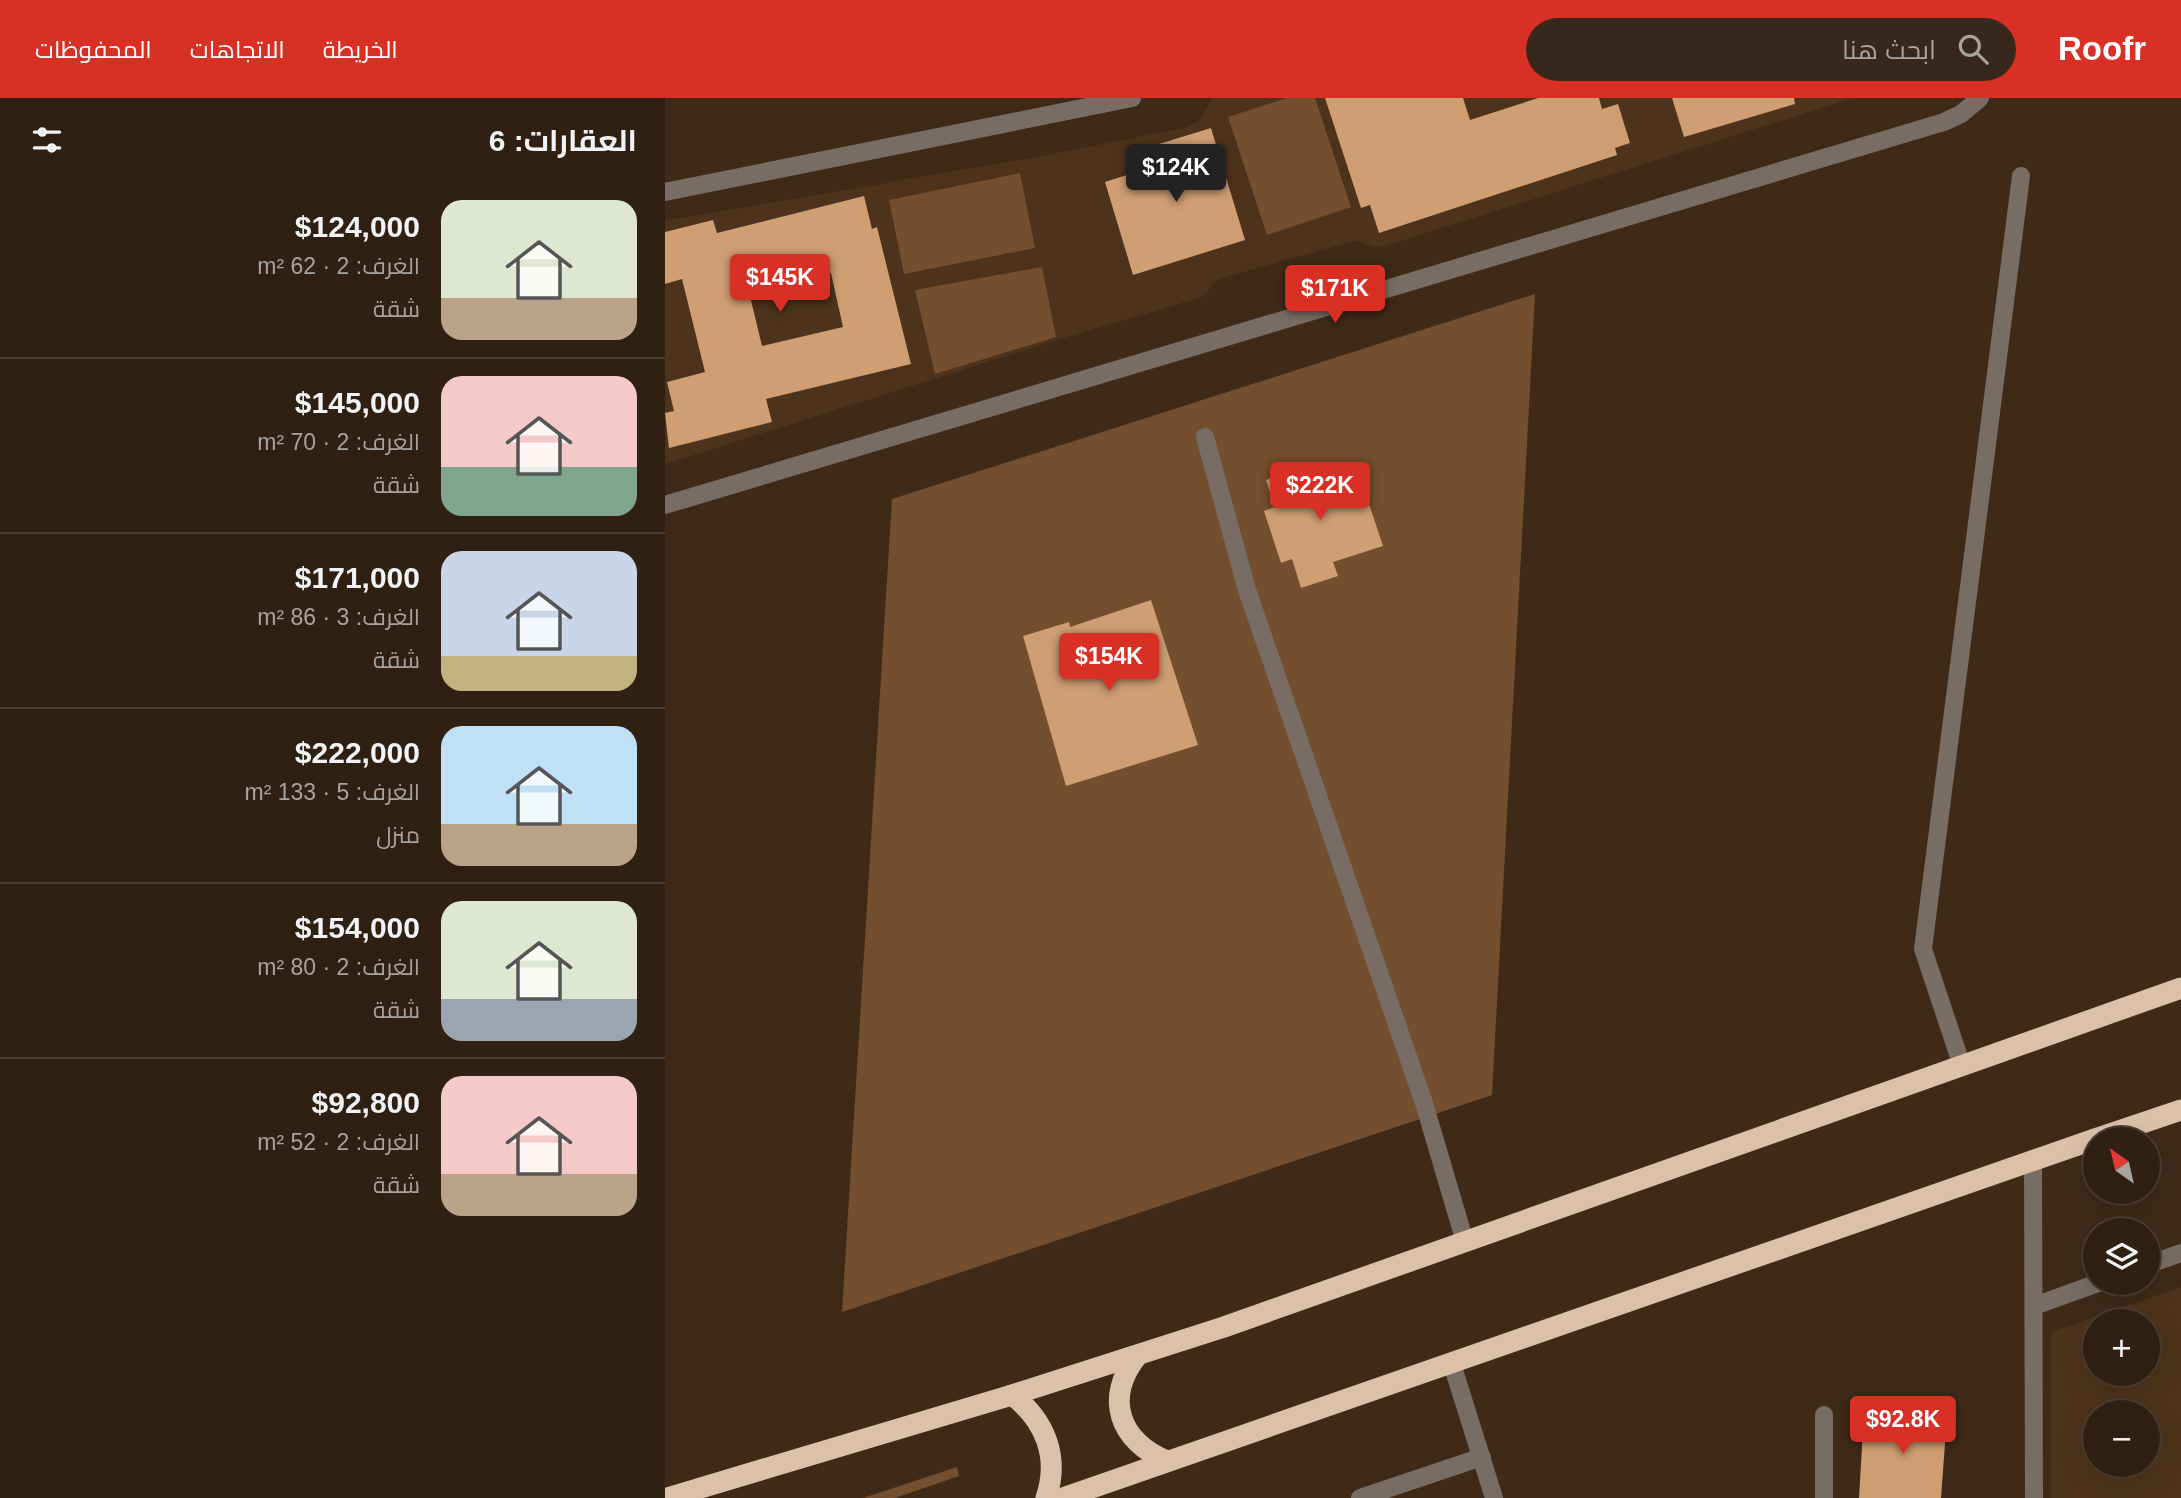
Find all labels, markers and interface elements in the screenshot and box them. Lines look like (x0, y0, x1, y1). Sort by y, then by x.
search box (1526, 18, 2016, 81)
icon: search (1954, 30, 1992, 68)
text: Roofr (2058, 30, 2146, 67)
text: ابحث هنا (1842, 35, 1936, 65)
text: المحفوظات (35, 36, 152, 63)
text: الاتجاهات (190, 36, 285, 63)
text: الخريطة (323, 36, 398, 63)
icon: filters (28, 121, 66, 159)
text: العقارات: 6 (489, 124, 637, 157)
pin: $124K (1127, 144, 1225, 204)
text: $124K (1142, 154, 1210, 180)
text: $124,000 (295, 210, 420, 243)
icon: home (497, 228, 581, 312)
text: الغرف: 2 · 62 m² (257, 253, 420, 279)
pin: $145K (731, 254, 829, 314)
text: $145K (746, 264, 814, 290)
pin: $171K (1286, 266, 1384, 325)
text: $171K (1301, 275, 1369, 301)
text: شقة (373, 296, 420, 322)
text: $145,000 (295, 386, 420, 419)
icon: home (497, 404, 581, 488)
text: الغرف: 2 · 70 m² (257, 429, 420, 455)
pin: $222K (1271, 462, 1369, 522)
text: شقة (373, 472, 420, 498)
text: $222K (1286, 472, 1354, 498)
text: $171,000 (295, 561, 420, 594)
icon: home (497, 579, 581, 663)
text: الغرف: 3 · 86 m² (257, 604, 420, 630)
pin: $154K (1060, 634, 1158, 693)
text: $154K (1075, 643, 1143, 669)
text: شقة (373, 647, 420, 673)
text: $222,000 (295, 736, 420, 769)
icon: home (497, 754, 581, 838)
text: الغرف: 5 · 133 m² (245, 779, 420, 805)
text: منزل (376, 822, 420, 848)
text: $154,000 (295, 911, 420, 944)
icon: home (497, 929, 581, 1013)
text: الغرف: 2 · 80 m² (257, 954, 420, 980)
text: شقة (373, 997, 420, 1023)
text: $92,800 (312, 1086, 420, 1119)
icon: home (497, 1104, 581, 1188)
north arrow (2083, 1127, 2159, 1204)
map controls (2083, 1127, 2160, 1477)
text: الغرف: 2 · 52 m² (257, 1129, 420, 1155)
text: شقة (373, 1172, 420, 1198)
button: layers (2083, 1218, 2160, 1295)
button: + (2083, 1309, 2160, 1386)
pin: $92.8K (1846, 1396, 1960, 1456)
button: − (2083, 1400, 2160, 1477)
text: $92.8K (1866, 1406, 1940, 1432)

